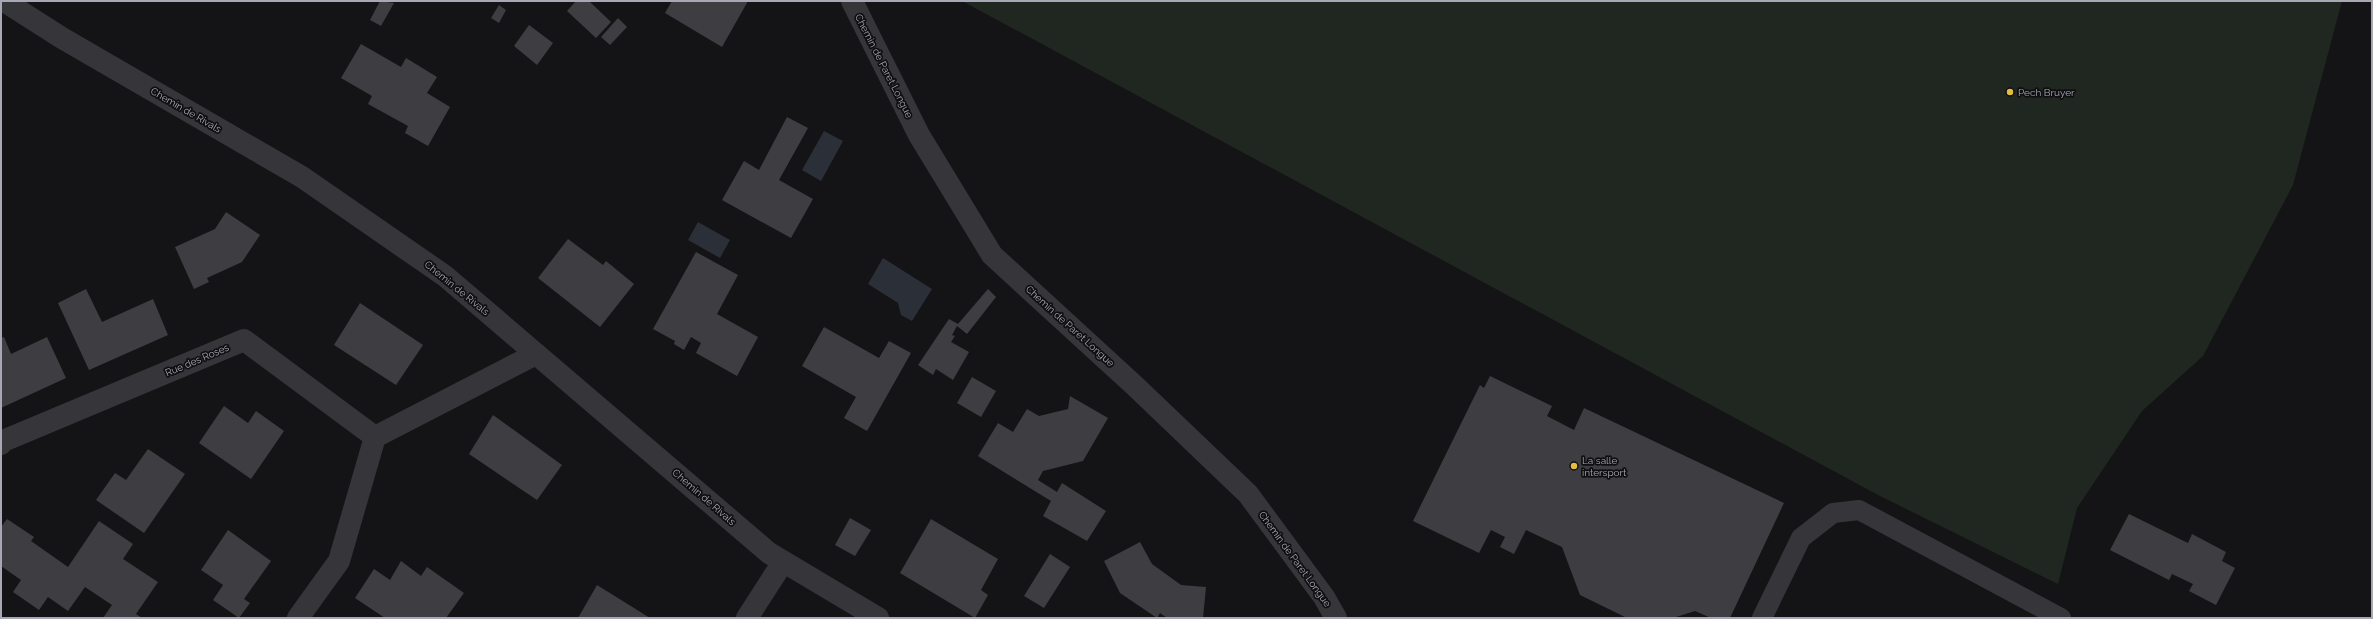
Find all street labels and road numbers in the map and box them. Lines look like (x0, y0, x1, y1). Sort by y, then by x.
street label: Chemin de Paret Longue (853, 12, 915, 120)
street label: Chemin de Rivals (149, 85, 223, 135)
street label: Chemin de Rivals (423, 259, 492, 317)
street label: Chemin de Paret Longue (1024, 283, 1117, 369)
street label: Rue des Roses (163, 342, 231, 378)
street label: Chemin de Rivals (670, 467, 738, 527)
street label: Chemin de Paret Longue (1257, 509, 1333, 609)

